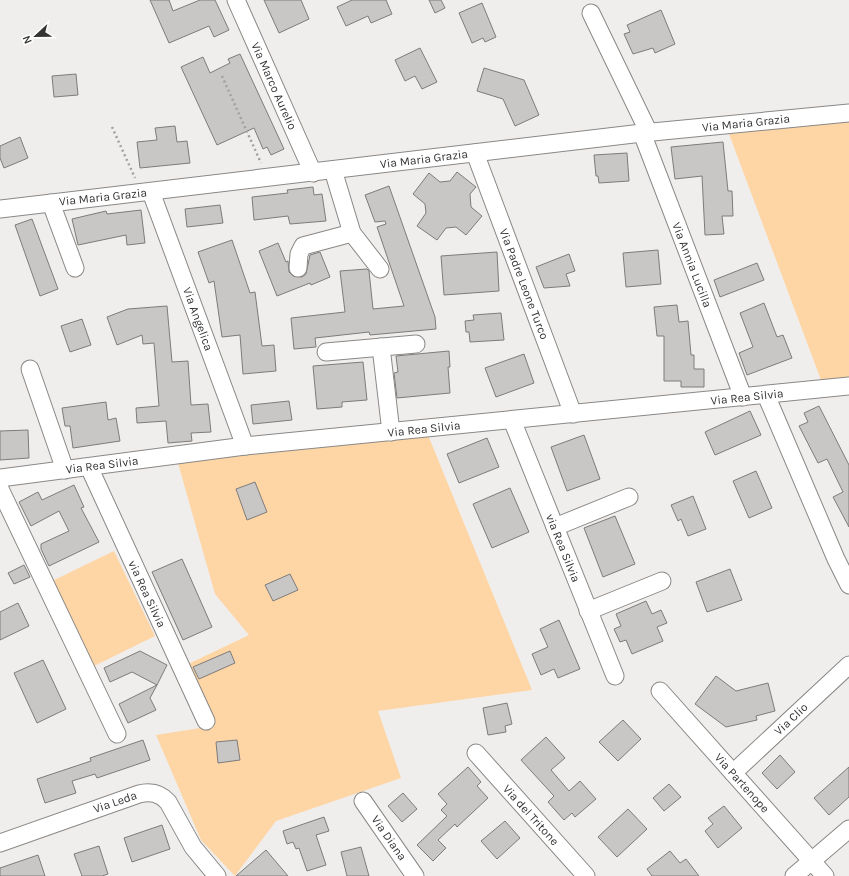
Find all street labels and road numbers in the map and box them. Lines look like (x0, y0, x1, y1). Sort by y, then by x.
street label: Via Marco Aurelio (248, 40, 300, 132)
street label: Via Maria Grazia (701, 111, 791, 135)
street label: Via Maria Grazia (379, 147, 469, 171)
street label: Via Maria Grazia (58, 185, 148, 209)
street label: Via Annia Lucilla (669, 220, 715, 310)
street label: Via Padre Leone Turco (496, 227, 552, 341)
street label: Via Angelica (180, 285, 216, 353)
street label: Via Rea Silvia (710, 386, 784, 408)
street label: Via Rea Silvia (387, 418, 461, 440)
street label: Via Rea Silvia (65, 454, 139, 476)
street label: via Rea Silvia (543, 512, 583, 584)
street label: via Rea Silvia (125, 558, 169, 630)
street label: Via Clio (771, 700, 811, 738)
street label: Via Partenope (712, 750, 772, 816)
street label: Via del Tritone (500, 782, 562, 848)
street label: Via Leda (91, 788, 139, 816)
street label: Via Diana (368, 813, 410, 863)

